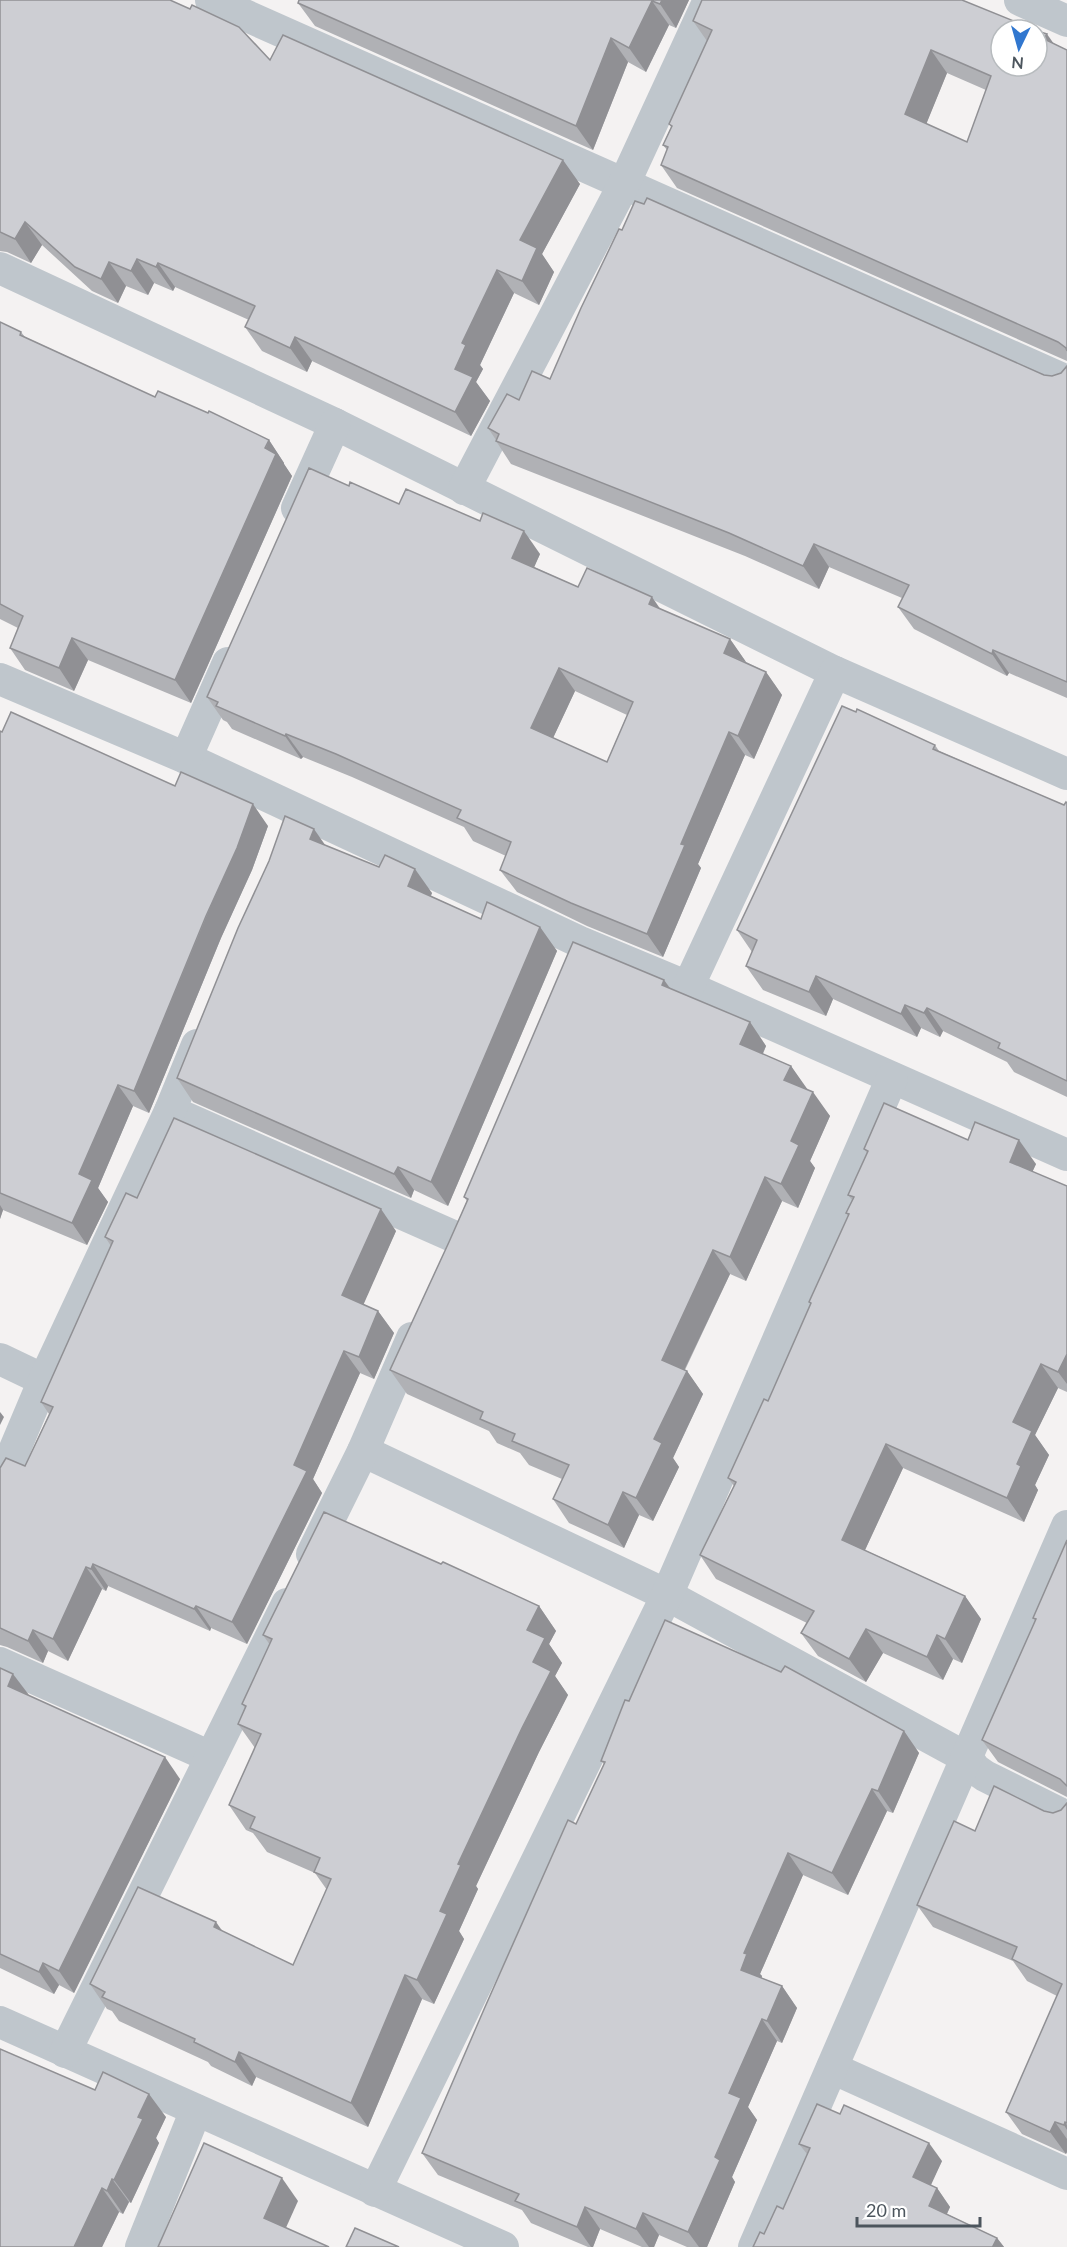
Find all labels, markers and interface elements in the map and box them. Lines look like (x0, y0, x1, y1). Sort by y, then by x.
north arrow (989, 18, 1049, 78)
text: N (1011, 53, 1025, 73)
scale bar (857, 2190, 980, 2228)
text: 20 m (866, 2199, 906, 2221)

